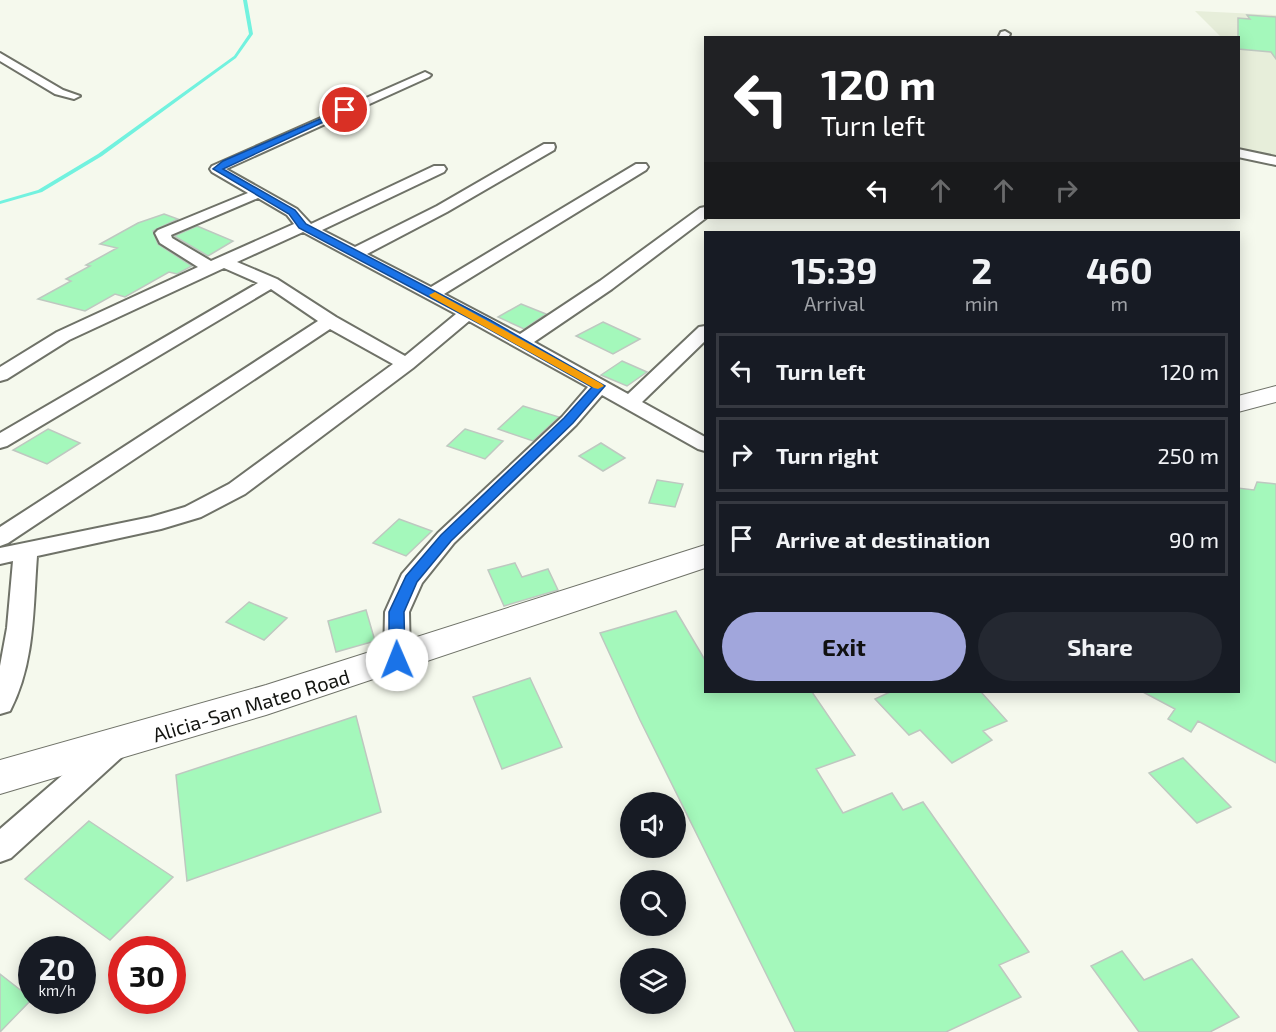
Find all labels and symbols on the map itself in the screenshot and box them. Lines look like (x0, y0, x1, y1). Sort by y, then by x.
pin (319, 84, 370, 135)
position arrow (365, 628, 429, 692)
street label: Alicia-San Mateo Road (150, 664, 352, 746)
speed limit sign: 30 (108, 936, 186, 1014)

